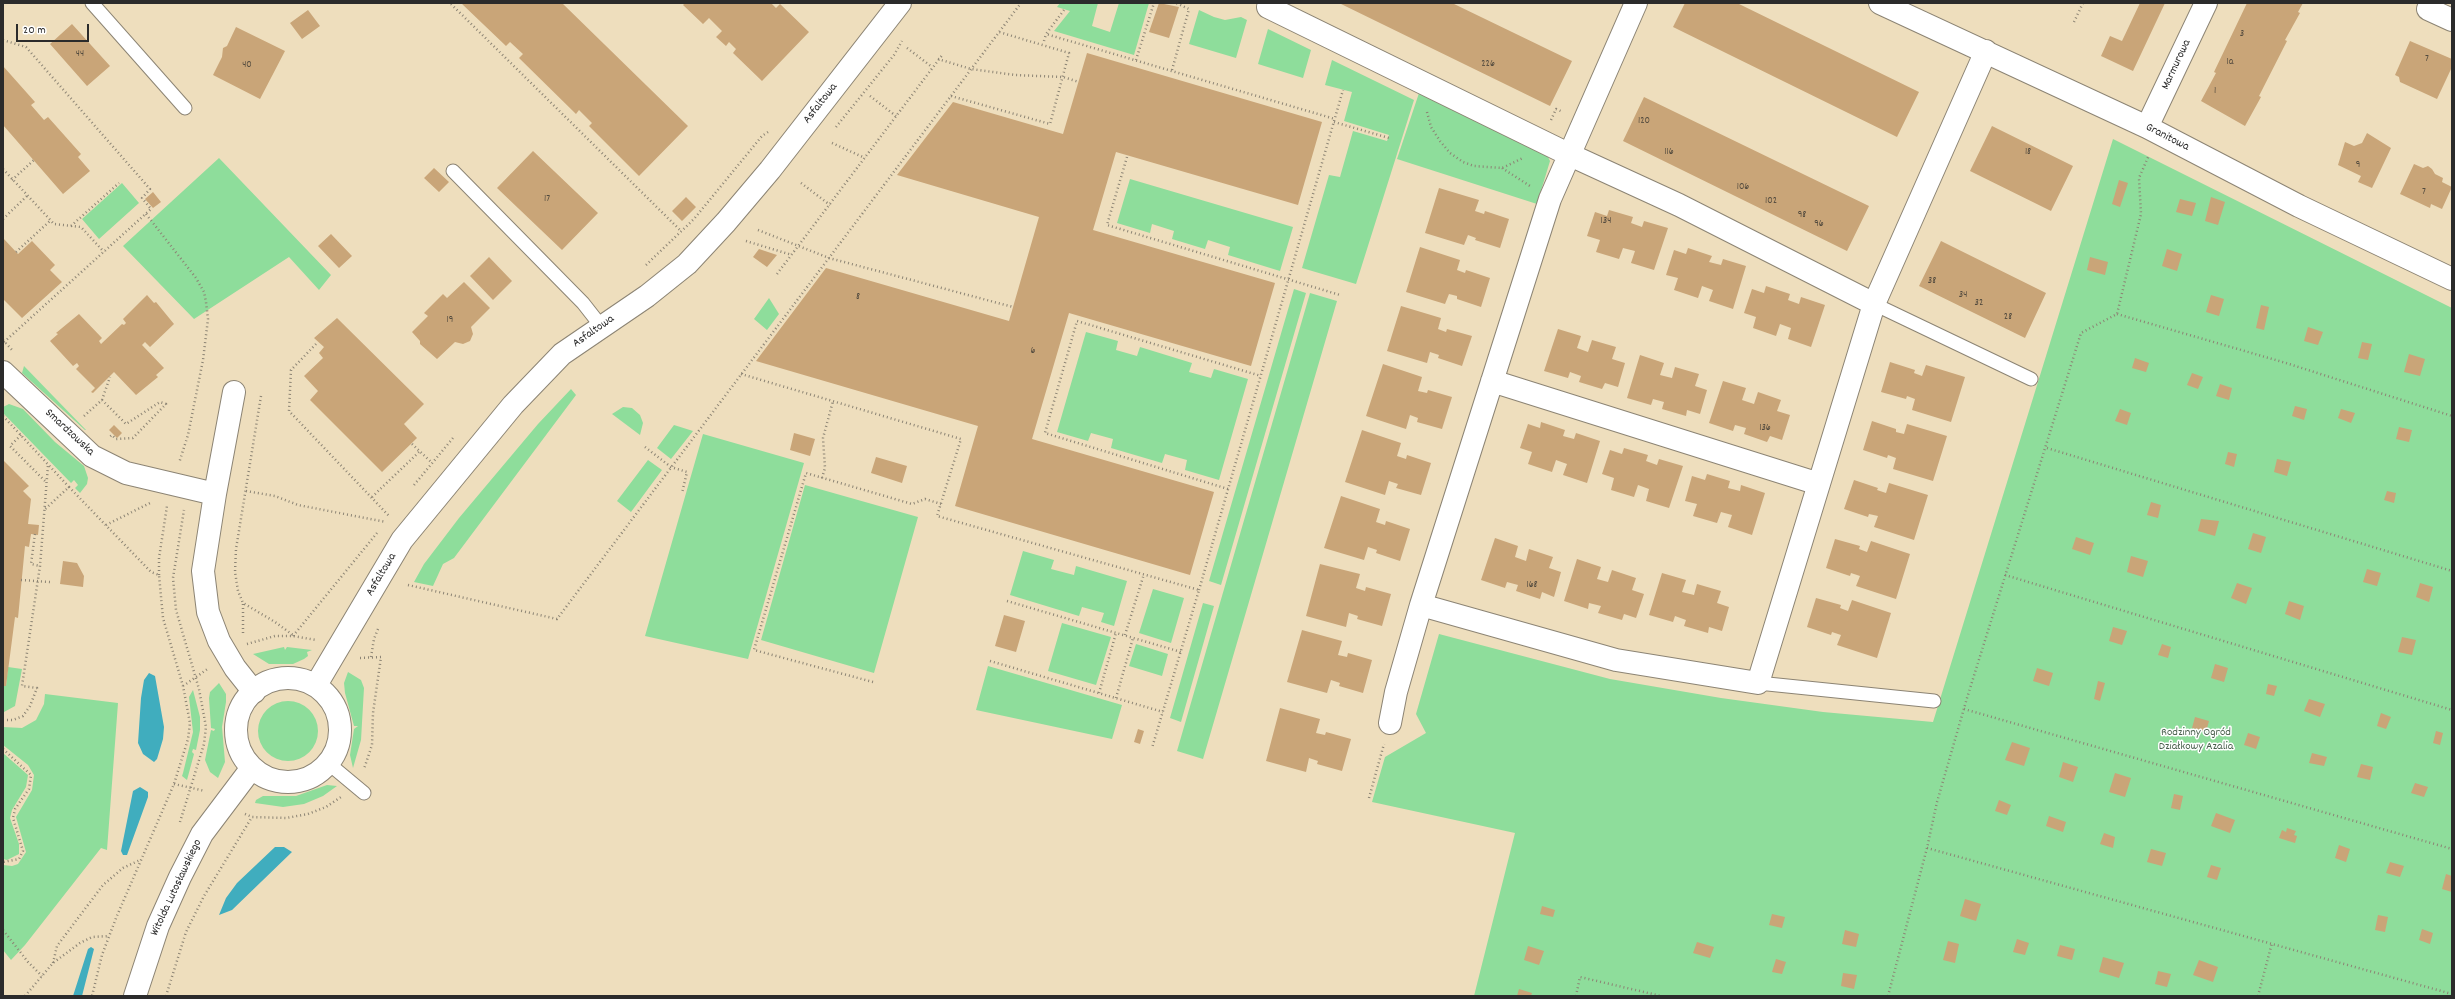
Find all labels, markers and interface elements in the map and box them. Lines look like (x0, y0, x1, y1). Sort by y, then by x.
scale bar (18, 16, 91, 42)
text: 20 m (23, 22, 46, 39)
house number: 3 (2240, 29, 2244, 41)
street label: Marmurowa (2159, 38, 2195, 92)
house number: 44 (76, 49, 84, 61)
house number: 7 (2425, 54, 2429, 66)
house number: 1a (2227, 57, 2233, 69)
house number: 226 (1481, 59, 1495, 71)
house number: 40 (242, 60, 252, 72)
street label: Asfaltowa (801, 81, 841, 127)
house number: 1 (2214, 86, 2216, 98)
house number: 120 (1638, 116, 1650, 128)
street label: Granitowa (2143, 121, 2191, 155)
house number: 116 (1664, 147, 1674, 159)
house number: 18 (2025, 147, 2031, 159)
house number: 9 (2356, 160, 2360, 172)
house number: 106 (1737, 182, 1749, 194)
house number: 7 (2422, 187, 2426, 199)
house number: 17 (544, 194, 550, 206)
house number: 102 (1765, 196, 1777, 208)
house number: 98 (1798, 210, 1806, 222)
house number: 134 (1601, 216, 1611, 228)
house number: 96 (1814, 219, 1824, 231)
house number: 38 (1928, 276, 1936, 288)
house number: 34 (1959, 290, 1967, 302)
house number: 8 (856, 292, 860, 304)
house number: 32 (1975, 298, 1983, 310)
street label: Asfaltowa (570, 312, 618, 352)
house number: 28 (2004, 312, 2012, 324)
house number: 19 (447, 315, 453, 327)
house number: 6 (1031, 346, 1035, 358)
street label: Smardzowska (41, 406, 97, 460)
house number: 136 (1759, 423, 1771, 435)
street label: Asfaltowa (364, 551, 400, 599)
house number: 168 (1526, 580, 1538, 592)
park label: Rodzinny Ogród Działkowy Azalia (2159, 726, 2233, 754)
street label: Witolda Lutosławskiego (148, 837, 206, 939)

